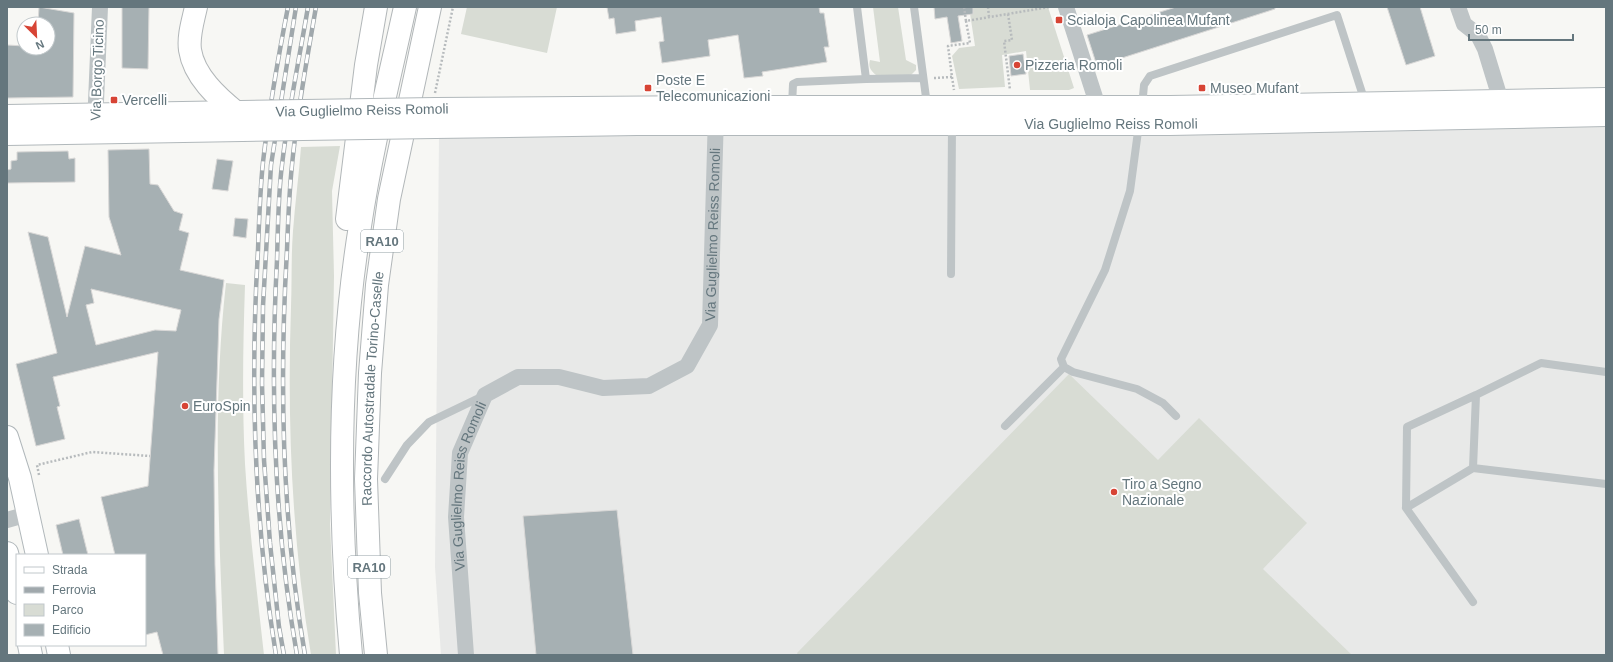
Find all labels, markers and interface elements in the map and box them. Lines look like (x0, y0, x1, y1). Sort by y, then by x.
place label: Scialoja Capolinea Mufant (1067, 12, 1230, 28)
marker: Scialoja Capolinea Mufant (1054, 15, 1064, 25)
north arrow (16, 16, 56, 56)
scale bar (1469, 16, 1573, 42)
street label: Via Borgo Ticino (87, 19, 107, 121)
text: 50 m (1475, 23, 1502, 37)
text: N (34, 38, 46, 52)
place label: Pizzeria Romoli (1025, 57, 1122, 73)
marker: Pizzeria Romoli (1012, 60, 1022, 70)
place label: Poste E Telecomunicazioni (656, 72, 770, 104)
place label: Museo Mufant (1210, 80, 1299, 96)
marker: Poste E Telecomunicazioni (643, 83, 653, 93)
marker: Museo Mufant (1197, 83, 1207, 93)
place label: Vercelli (122, 92, 167, 108)
marker: Vercelli (109, 95, 119, 105)
street label: Via Guglielmo Reiss Romoli (275, 100, 449, 120)
street label: Via Guglielmo Reiss Romoli (1024, 115, 1198, 132)
street label: Via Guglielmo Reiss Romoli (702, 148, 723, 322)
road number: RA10 (361, 230, 403, 252)
street label: Raccordo Autostradale Torino-Caselle (358, 270, 387, 506)
place label: EuroSpin (193, 398, 251, 414)
street label: Via Guglielmo Reiss Romoli (448, 399, 489, 572)
marker: EuroSpin (180, 401, 190, 411)
place label: Tiro a Segno Nazionale (1122, 476, 1202, 508)
marker: Tiro a Segno Nazionale (1109, 487, 1119, 497)
legend (16, 554, 146, 646)
road number: RA10 (348, 556, 390, 578)
text: Strada (52, 563, 88, 577)
text: Ferrovia (52, 583, 96, 597)
text: Parco (52, 603, 84, 617)
text: Edificio (52, 623, 91, 637)

